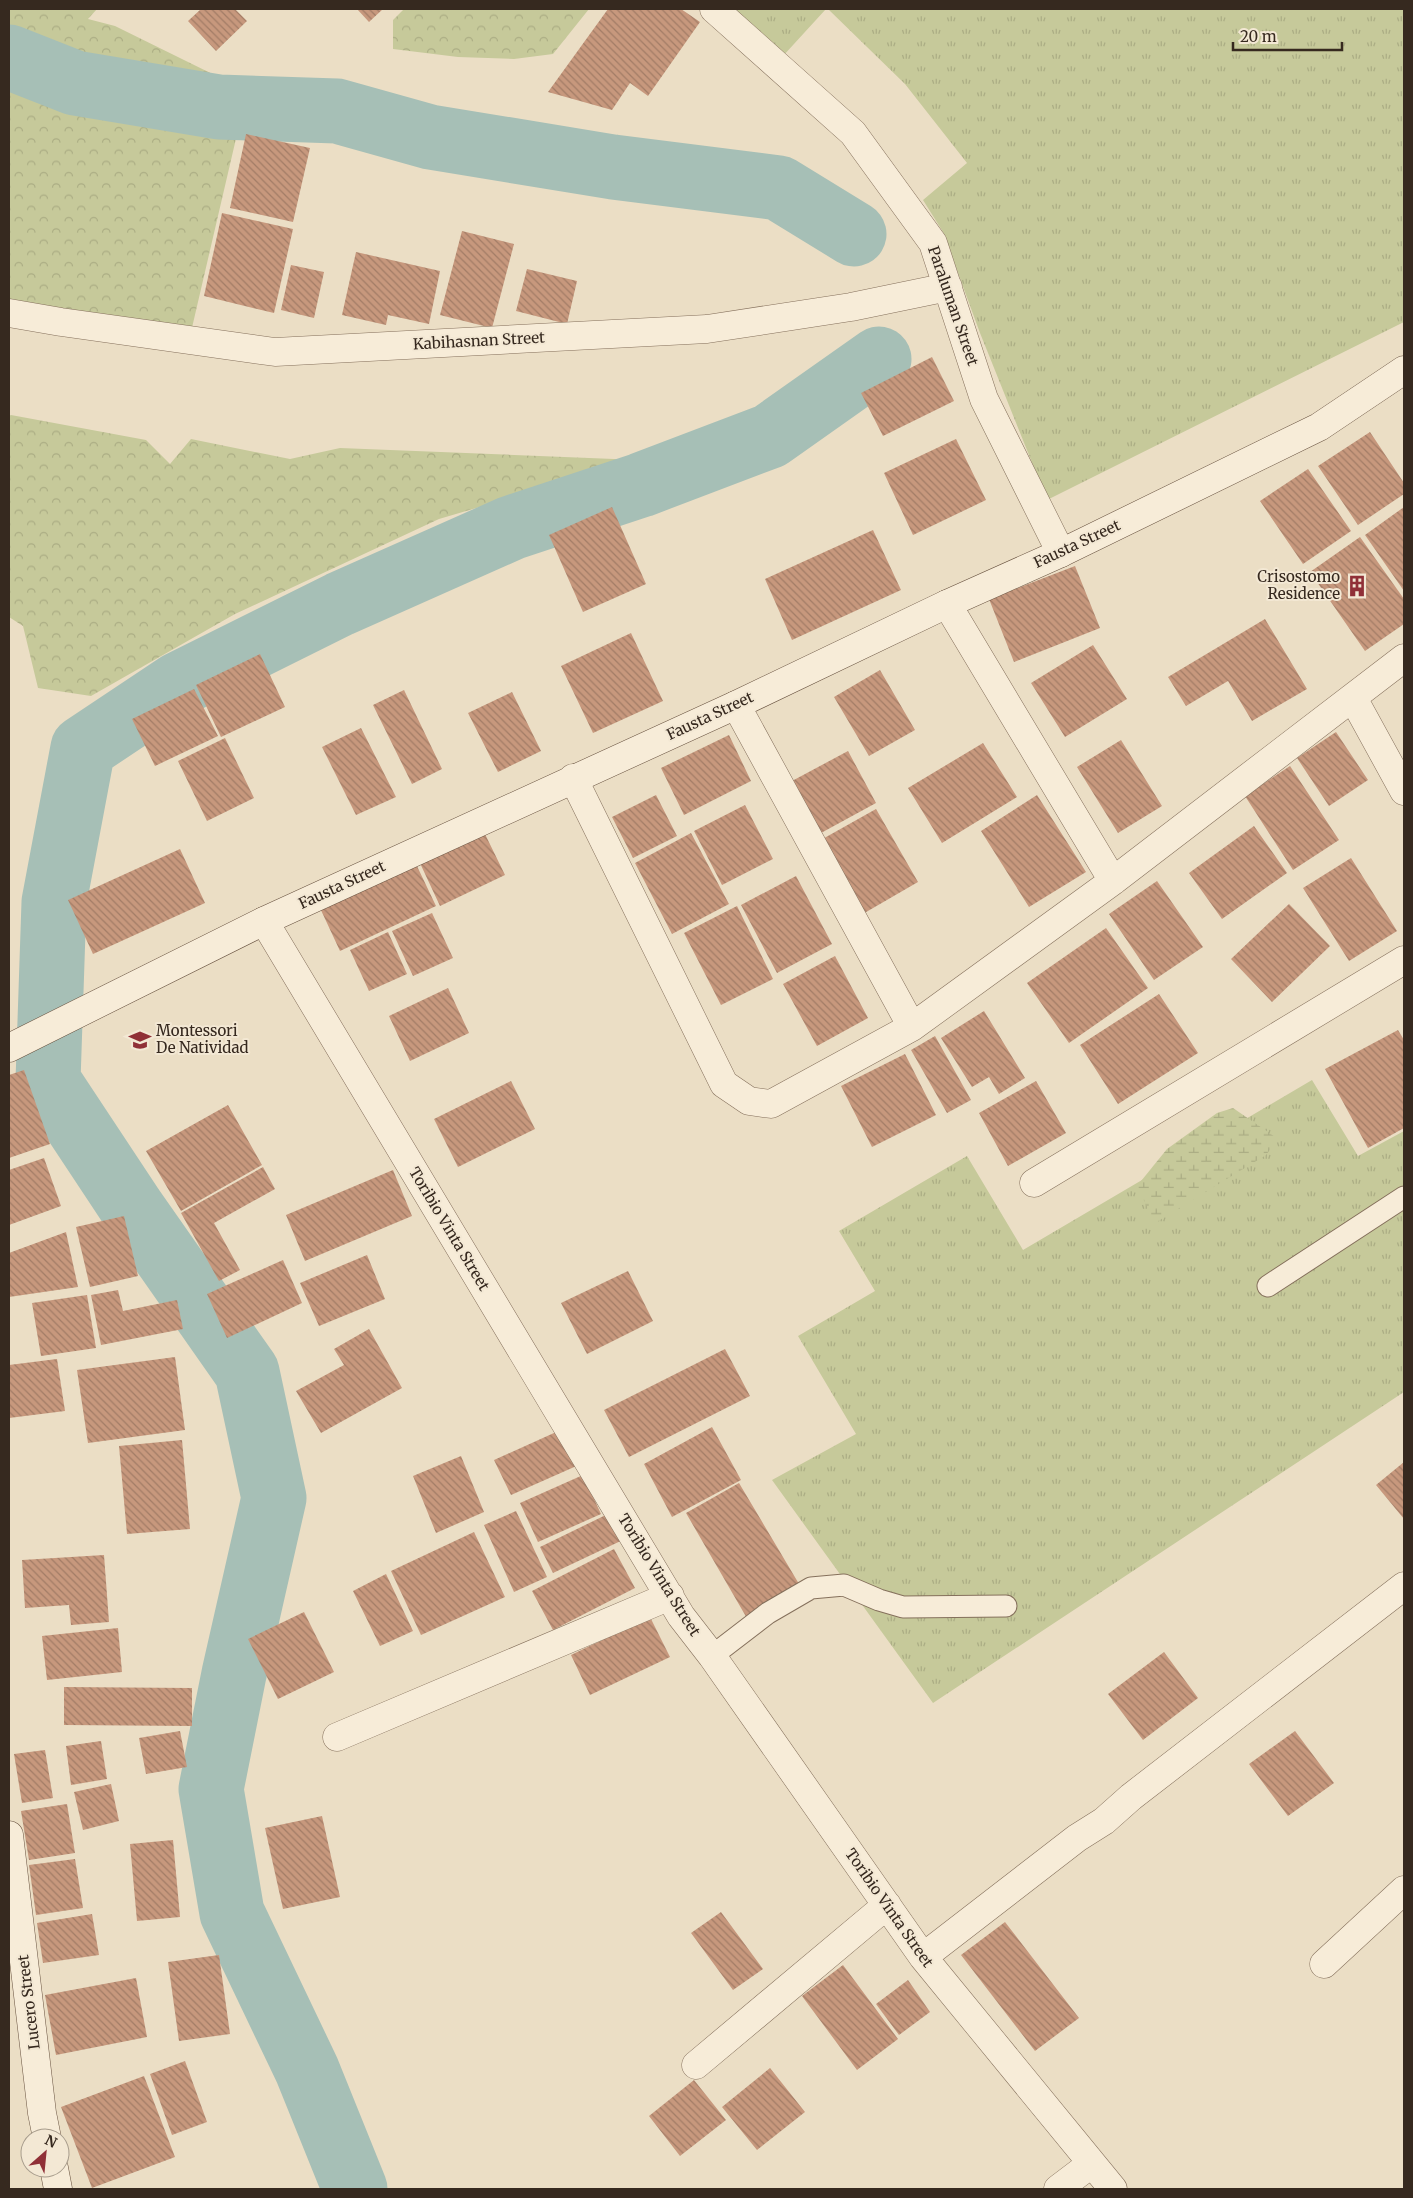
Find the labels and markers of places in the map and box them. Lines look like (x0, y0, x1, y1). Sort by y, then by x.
place label: Crisostomo Residence (1257, 567, 1340, 603)
building icon: Crisostomo Residence (1344, 573, 1370, 599)
place label: Montessori De Natividad (156, 1021, 249, 1057)
school or university icon: Montessori De Natividad (127, 1027, 153, 1053)

